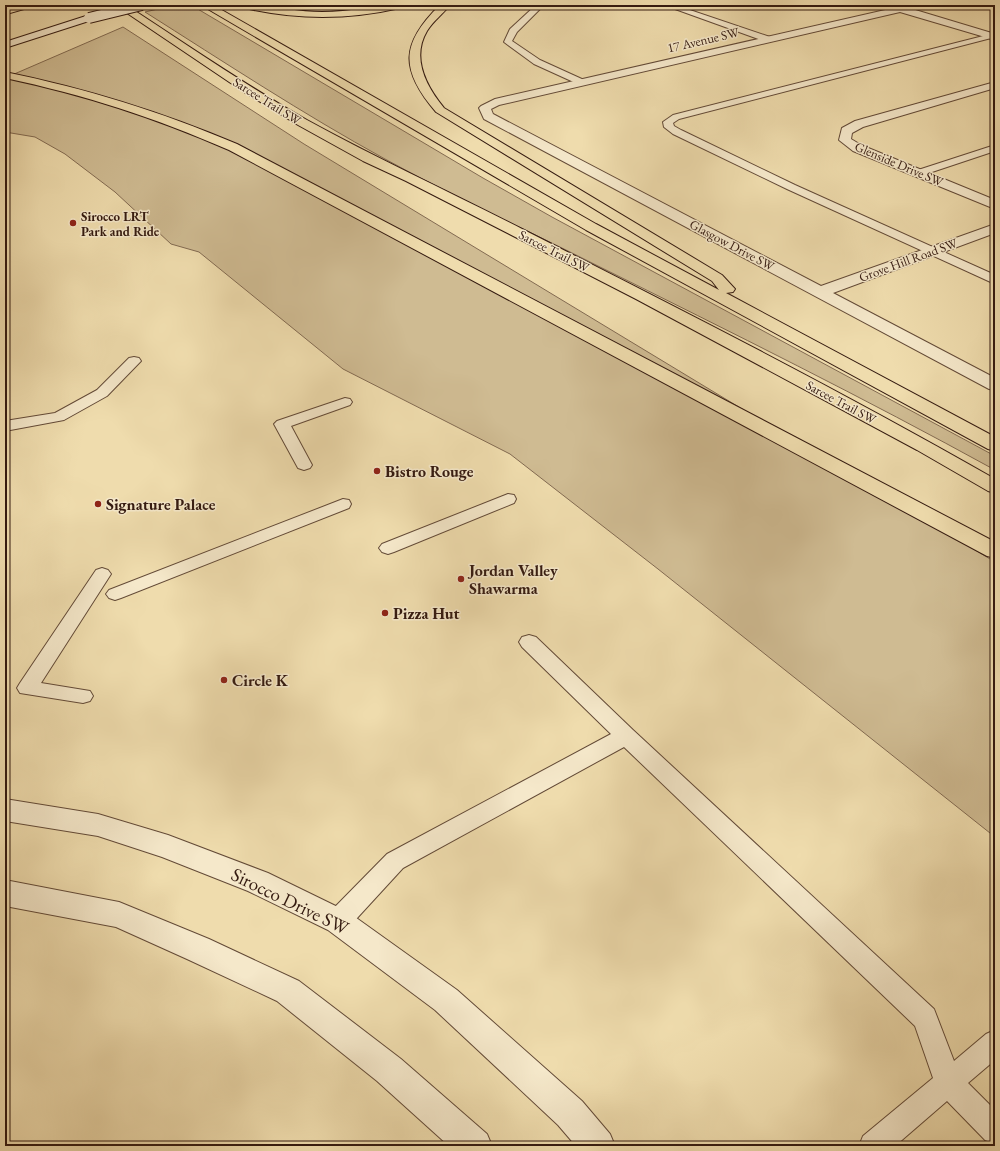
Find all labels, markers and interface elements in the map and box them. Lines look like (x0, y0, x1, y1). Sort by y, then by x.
street label: 17 Avenue SW (666, 23, 742, 56)
street label: Sarcee Trail SW (230, 73, 305, 129)
street label: Glenside Drive SW (852, 138, 947, 191)
place label: Sirocco LRT Park and Ride (81, 208, 160, 240)
street label: Glasgow Drive SW (687, 215, 778, 275)
marker: Sirocco LRT Park and Ride (68, 218, 78, 228)
street label: Sarcee Trail SW (516, 226, 593, 277)
street label: Grove Hill Road SW (857, 234, 961, 286)
street label: Sarcee Trail SW (803, 376, 880, 428)
place label: Bistro Rouge (385, 461, 474, 482)
marker: Bistro Rouge (372, 466, 382, 476)
place label: Signature Palace (106, 494, 216, 515)
marker: Signature Palace (93, 499, 103, 509)
place label: Jordan Valley Shawarma (467, 560, 558, 599)
marker: Jordan Valley Shawarma (456, 574, 466, 584)
place label: Pizza Hut (393, 603, 460, 624)
marker: Pizza Hut (380, 608, 390, 618)
place label: Circle K (232, 670, 289, 691)
marker: Circle K (219, 675, 229, 685)
street label: Sirocco Drive SW (227, 862, 353, 941)

